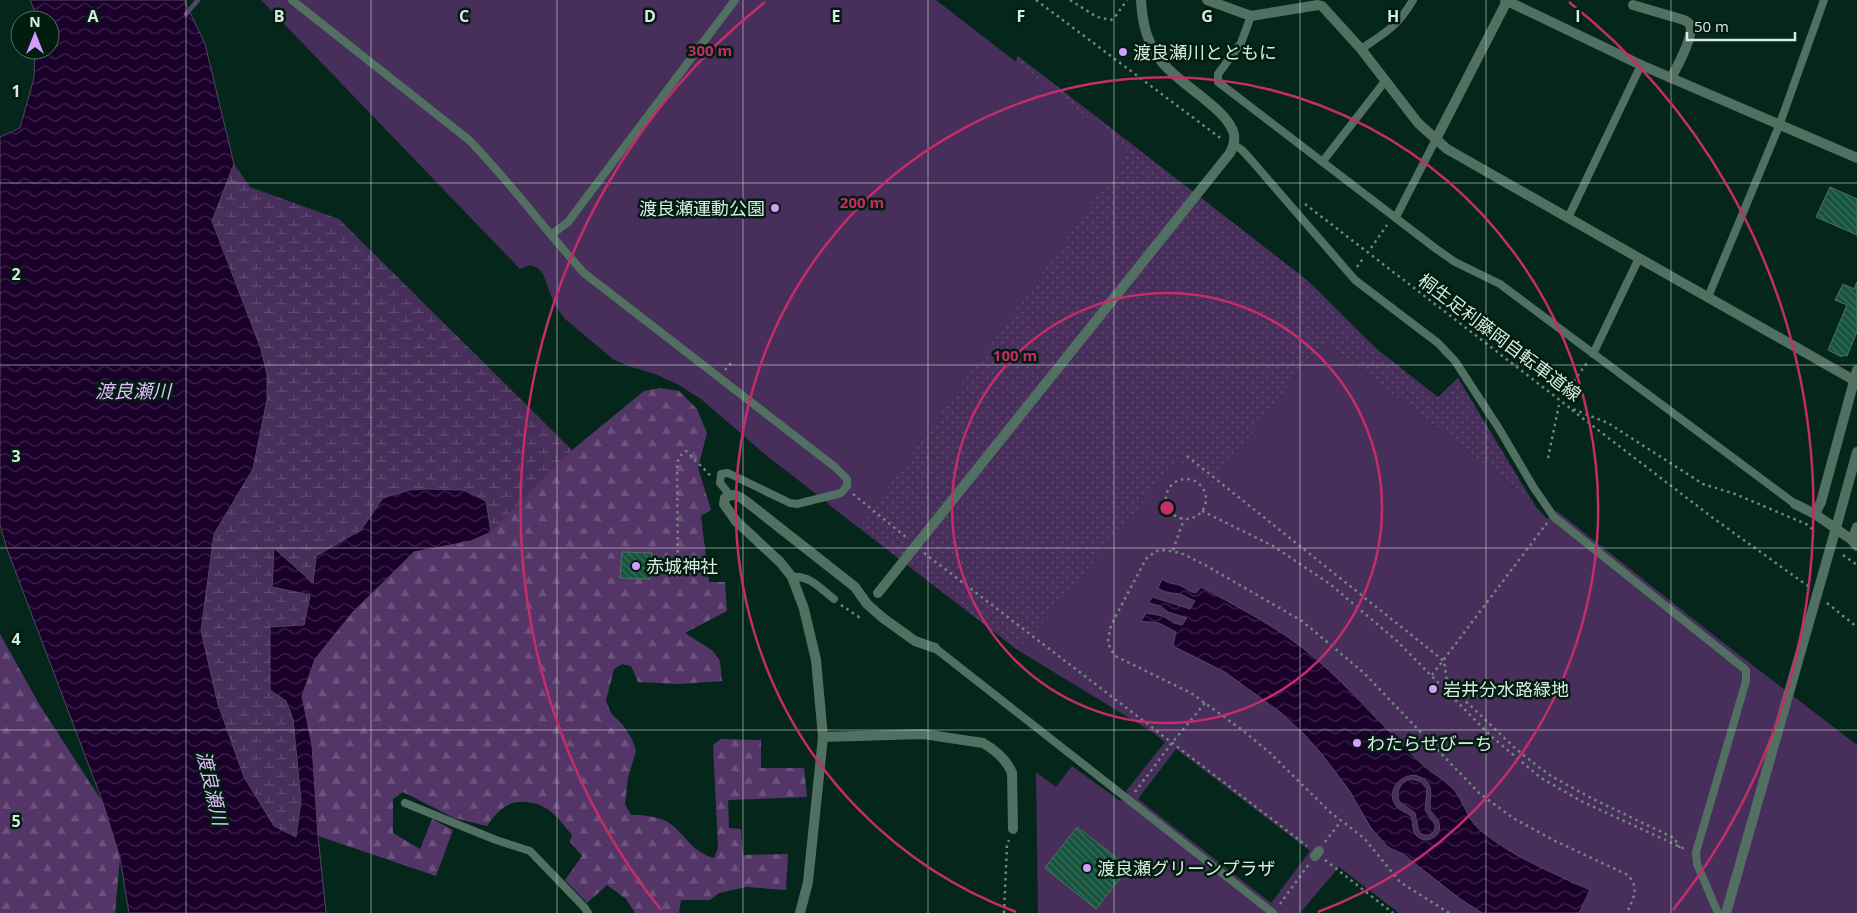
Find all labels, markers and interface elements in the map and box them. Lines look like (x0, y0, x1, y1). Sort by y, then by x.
text: A (87, 5, 99, 27)
text: B (274, 5, 284, 27)
text: C (459, 5, 469, 27)
text: D (644, 5, 656, 27)
text: E (832, 5, 841, 27)
text: F (1017, 5, 1025, 27)
text: G (1201, 5, 1213, 27)
text: H (1387, 5, 1399, 27)
text: I (1575, 5, 1581, 27)
north arrow (10, 10, 60, 60)
scale bar (1687, 10, 1794, 42)
text: N (29, 12, 41, 31)
text: 50 m (1694, 16, 1729, 36)
text: 300 m (688, 40, 732, 60)
place label: 渡良瀬川とともに (1133, 40, 1277, 64)
marker: 渡良瀬川とともに (1117, 46, 1129, 58)
text: 1 (11, 80, 21, 102)
text: 200 m (840, 192, 884, 212)
place label: 渡良瀬運動公園 (639, 196, 765, 220)
marker: 渡良瀬運動公園 (769, 202, 781, 214)
text: 2 (11, 263, 21, 285)
street label: 桐生足利藤岡自転車道線 (1414, 268, 1586, 406)
text: 100 m (993, 345, 1037, 365)
water label: 渡良瀬川 (95, 378, 173, 404)
text: 3 (11, 445, 21, 467)
centre of rings (1158, 499, 1176, 517)
place label: 赤城神社 (646, 554, 718, 578)
marker: 赤城神社 (630, 560, 642, 572)
text: 4 (11, 628, 21, 650)
place label: 岩井分水路緑地 (1443, 677, 1569, 701)
marker: 岩井分水路緑地 (1427, 683, 1439, 695)
place label: わたらせびーち (1367, 731, 1493, 755)
marker: わたらせびーち (1351, 737, 1363, 749)
water label: 渡良瀬川 (191, 748, 234, 830)
text: 5 (11, 810, 21, 832)
place label: 渡良瀬グリーンプラザ (1097, 856, 1276, 880)
marker: 渡良瀬グリーンプラザ (1081, 862, 1093, 874)

